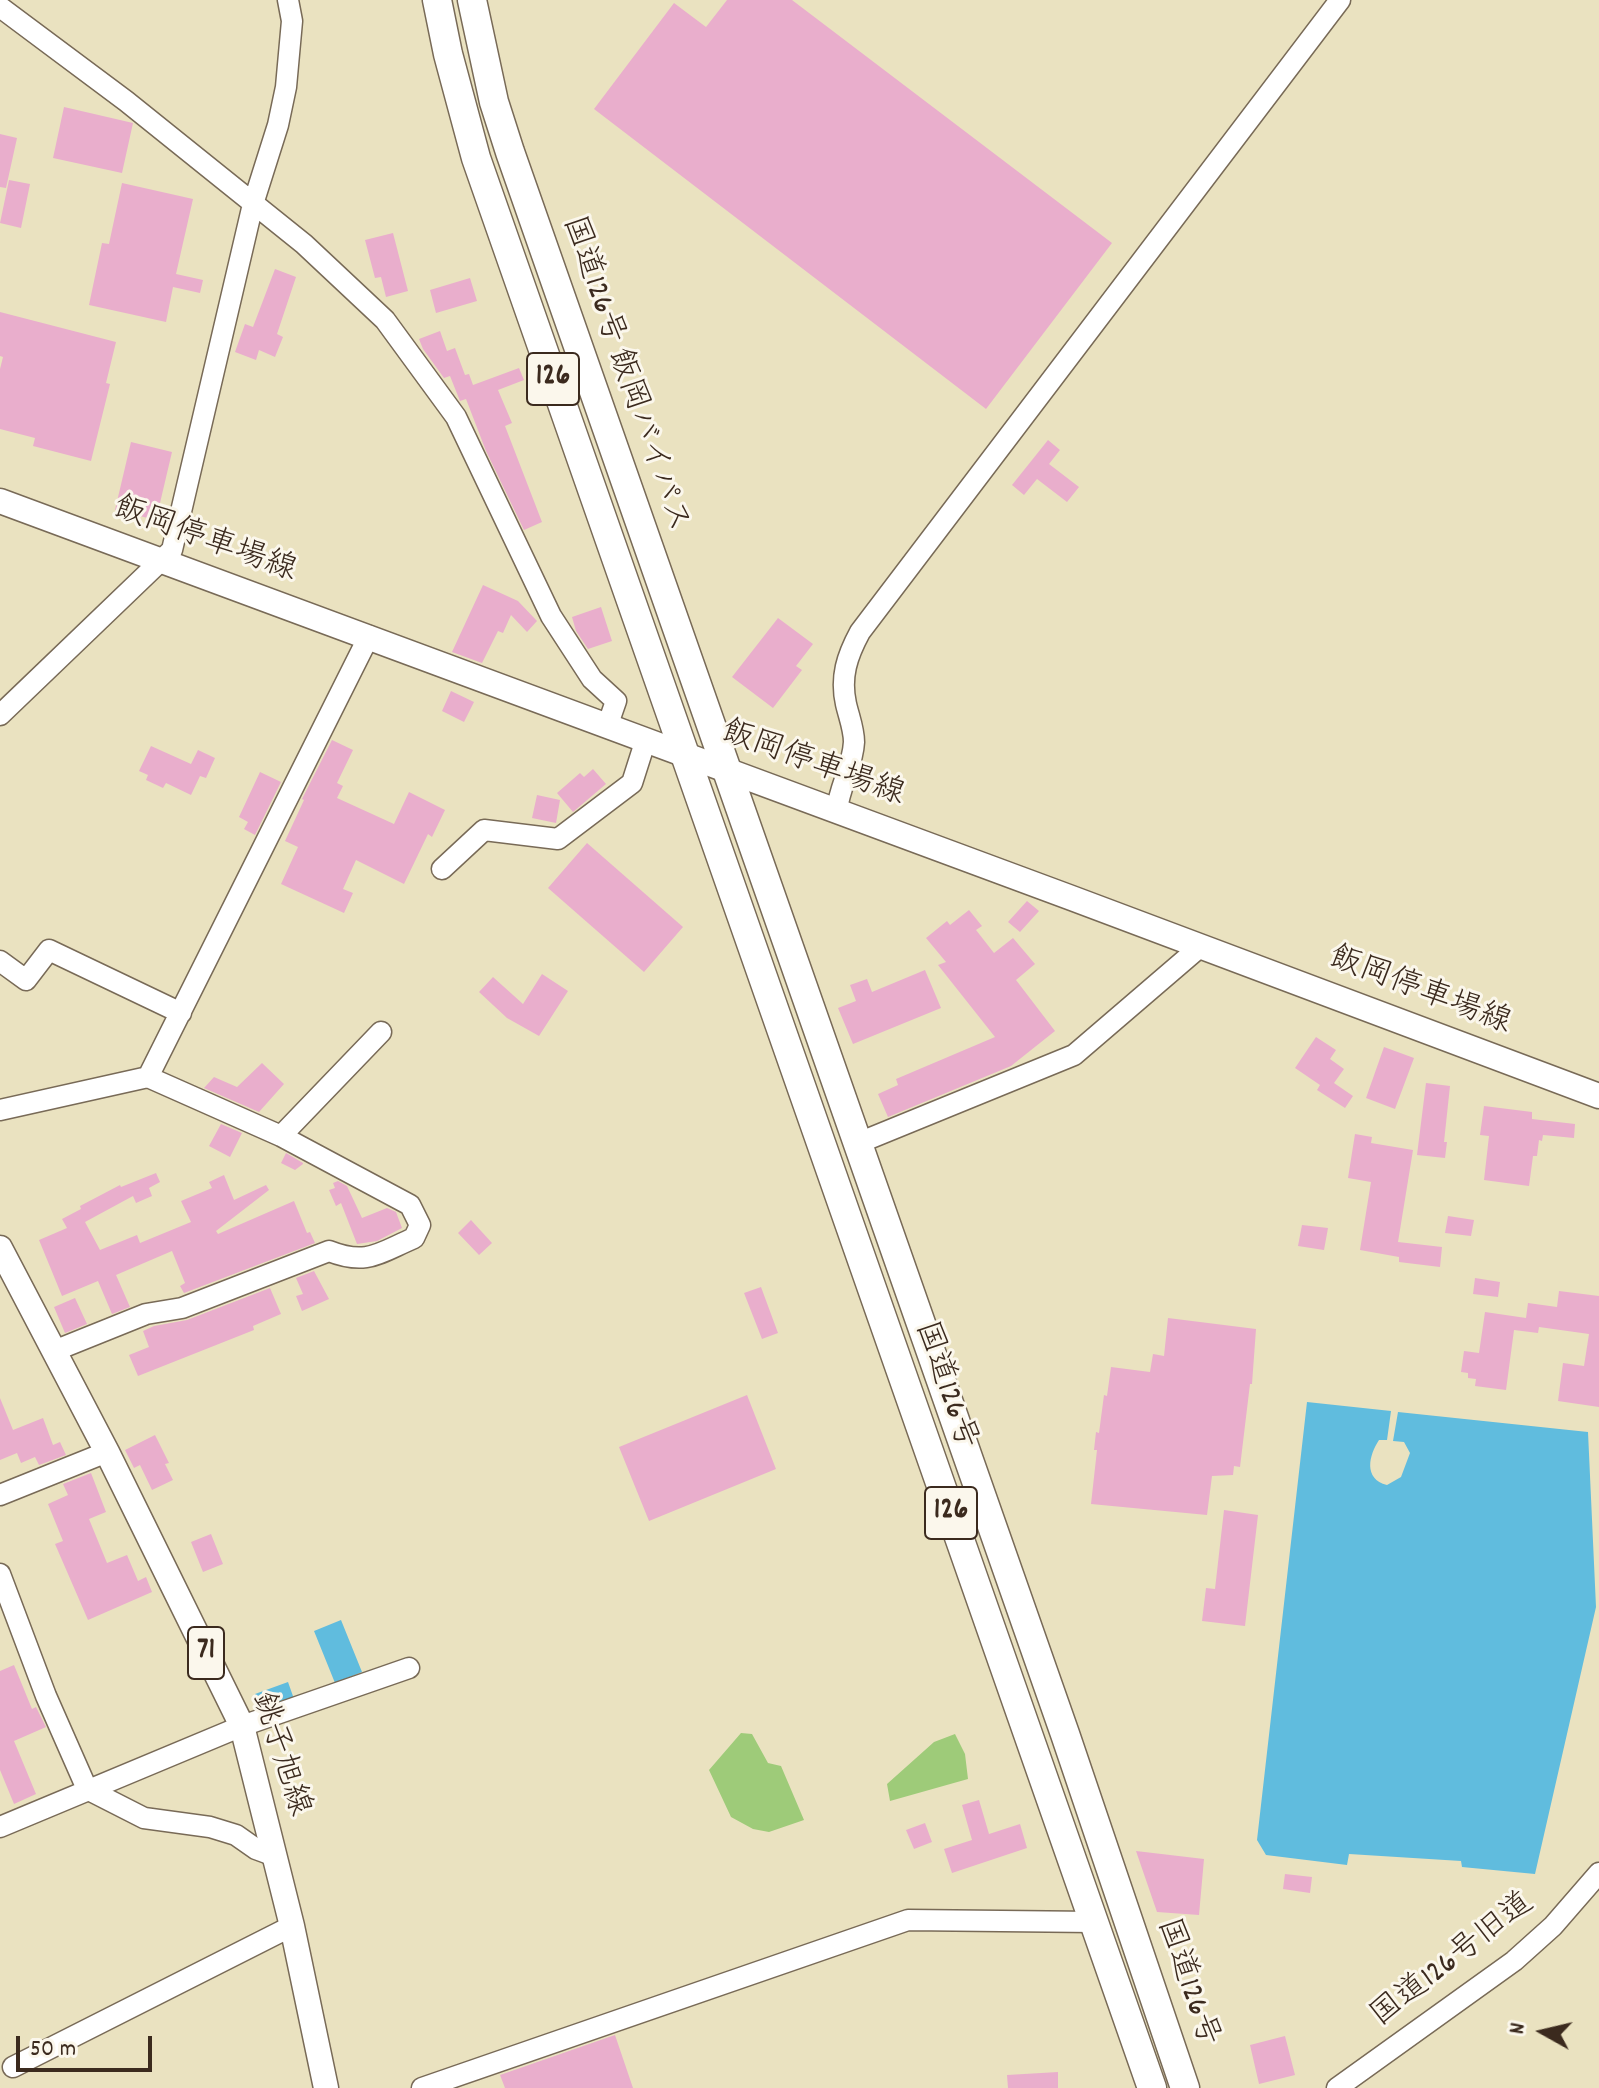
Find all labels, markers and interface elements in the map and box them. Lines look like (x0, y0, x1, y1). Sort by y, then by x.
street label: 国道126号 飯岡バイパス (551, 212, 695, 538)
road number: 126 (527, 353, 579, 405)
street label: 飯岡停車場線 (107, 491, 301, 593)
street label: 飯岡停車場線 (715, 715, 909, 817)
street label: 飯岡停車場線 (1322, 941, 1516, 1045)
street label: 国道126号 (903, 1317, 983, 1455)
road number: 126 (925, 1487, 977, 1539)
road number: 71 (188, 1627, 224, 1679)
street label: 銚子旭線 (240, 1688, 316, 1822)
street label: 国道126号旧道 (1365, 1886, 1543, 2038)
street label: 国道126号 (1145, 1914, 1225, 2052)
north arrow (1503, 1992, 1583, 2072)
scale bar (20, 2020, 156, 2070)
text: N (1503, 2021, 1535, 2036)
text: 50 m (30, 2033, 76, 2067)

